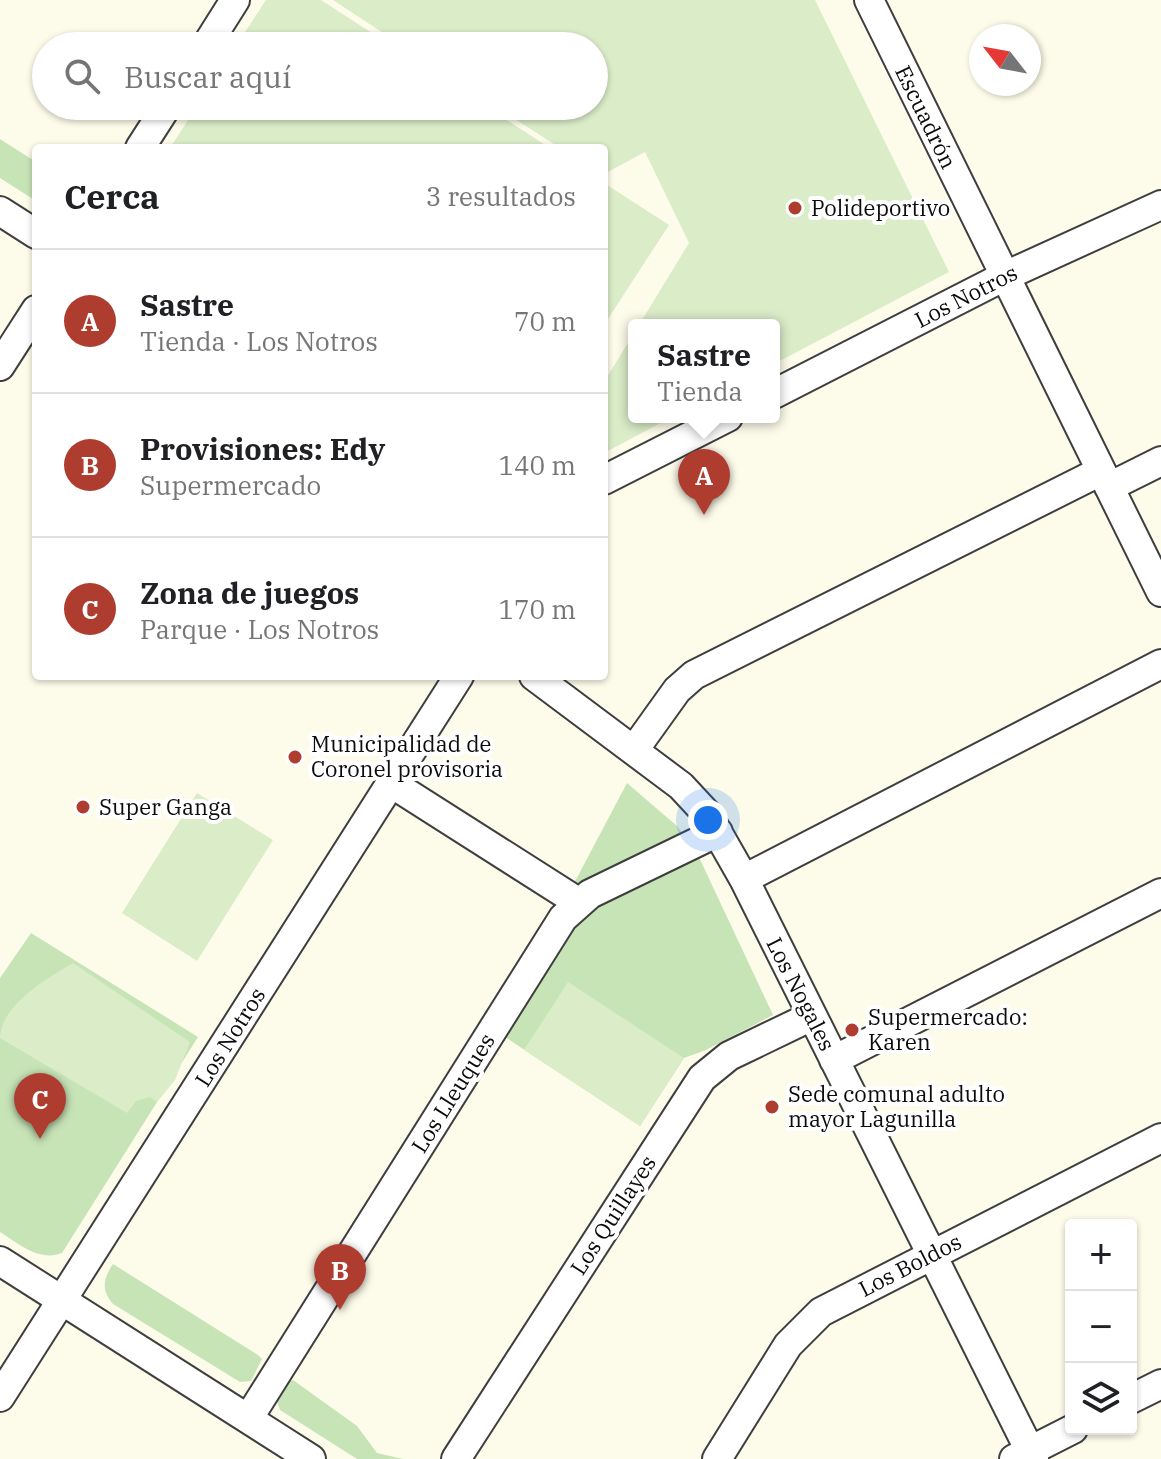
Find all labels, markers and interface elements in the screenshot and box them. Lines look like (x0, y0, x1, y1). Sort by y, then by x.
north arrow (969, 24, 1041, 96)
search box (32, 32, 608, 120)
icon: search (60, 54, 104, 98)
text: Buscar aquí (124, 57, 291, 96)
street label: Escuadrón (889, 60, 964, 173)
text: Cerca (64, 174, 160, 218)
text: 3 resultados (426, 179, 576, 213)
place label: Polideportivo (811, 193, 950, 222)
marker: Polideportivo (786, 199, 804, 217)
street label: Los Notros (910, 257, 1022, 334)
text: Sastre (140, 285, 234, 324)
text: A (81, 304, 99, 338)
text: 70 m (514, 304, 576, 338)
popup (628, 319, 780, 423)
text: Tienda · Los Notros (140, 324, 378, 358)
text: Sastre (657, 335, 751, 374)
text: Tienda (657, 374, 743, 408)
text: Provisiones: Edy (140, 429, 385, 468)
text: B (81, 448, 99, 482)
text: 140 m (498, 448, 576, 482)
pin: A (678, 449, 730, 515)
text: Supermercado (140, 468, 321, 502)
text: Zona de juegos (140, 573, 359, 612)
text: C (81, 592, 99, 626)
text: 170 m (498, 592, 576, 626)
text: Parque · Los Notros (140, 612, 379, 646)
place label: Municipalidad de Coronel provisoria (311, 729, 503, 783)
marker: Municipalidad de Coronel provisoria (286, 748, 304, 766)
place label: Super Ganga (99, 792, 232, 821)
marker: Super Ganga (74, 798, 92, 816)
your location (688, 800, 728, 840)
street label: Los Nogales (760, 932, 842, 1056)
street label: Los Notros (188, 982, 271, 1092)
place label: Supermercado: Karen (868, 1002, 1028, 1056)
marker: Supermercado: Karen (843, 1021, 861, 1039)
street label: Los Lleuques (404, 1028, 501, 1158)
pin: C (14, 1073, 66, 1139)
place label: Sede comunal adulto mayor Lagunilla (788, 1079, 1005, 1133)
marker: Sede comunal adulto mayor Lagunilla (763, 1098, 781, 1116)
street label: Los Quillayes (563, 1150, 662, 1280)
map controls (1065, 1219, 1137, 1435)
button: + (1065, 1219, 1137, 1291)
street label: Los Boldos (853, 1226, 966, 1303)
pin: B (314, 1244, 366, 1310)
button: − (1065, 1291, 1137, 1363)
button: layers (1065, 1363, 1137, 1435)

